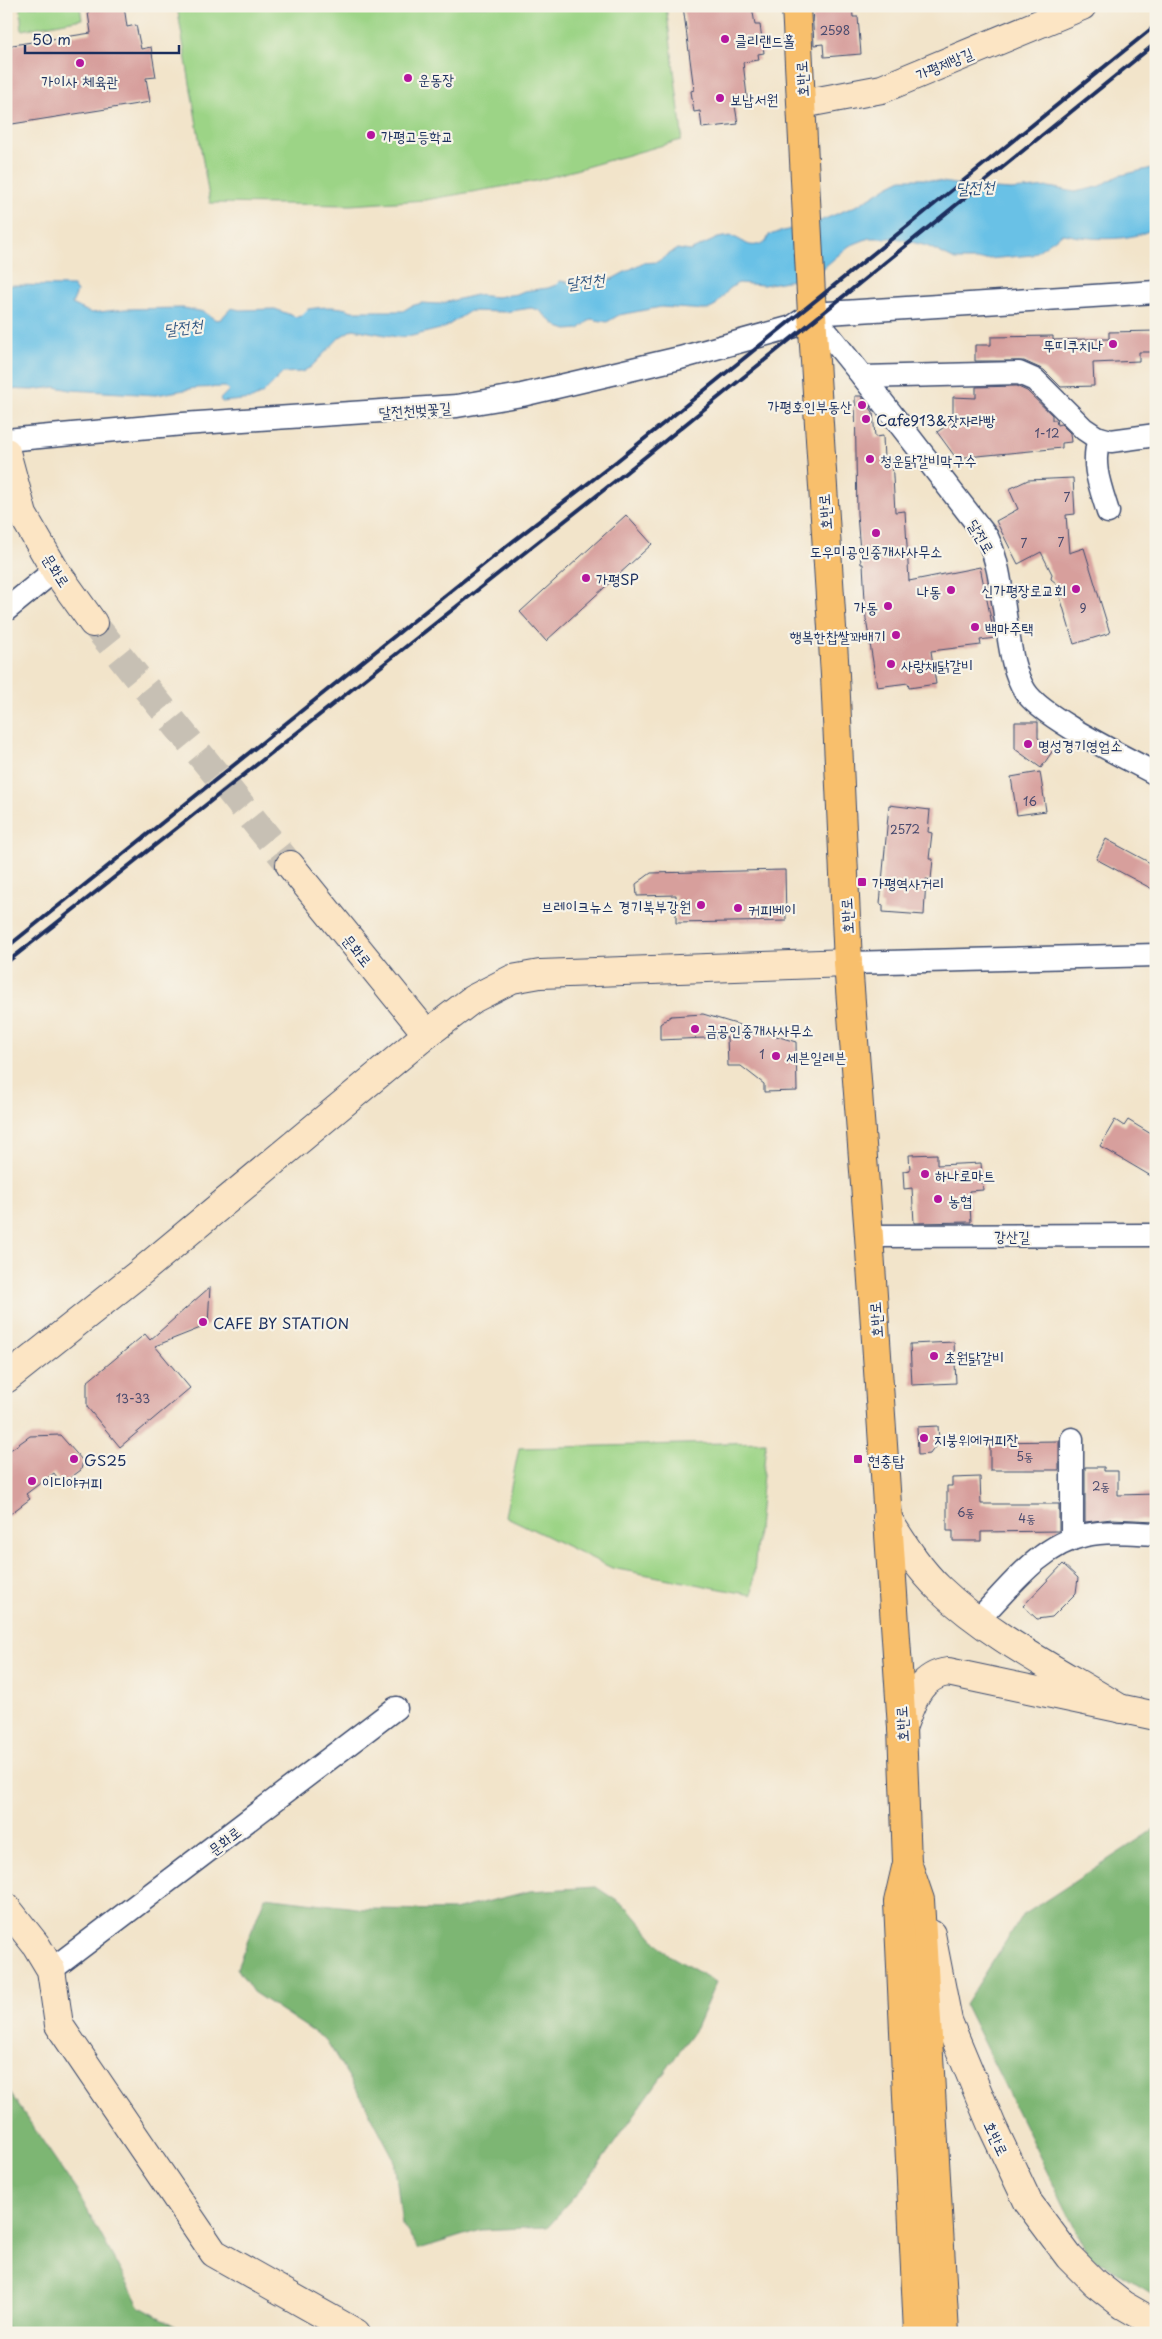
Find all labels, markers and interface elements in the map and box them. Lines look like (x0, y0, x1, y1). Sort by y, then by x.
house number: 2598 (820, 21, 850, 39)
scale bar (25, 22, 179, 54)
text: 50 m (32, 27, 71, 50)
place label: 클리랜드홀 (735, 28, 795, 51)
marker: 클리랜드홀 (719, 33, 731, 45)
street label: 가평제방길 (912, 41, 976, 85)
marker: 가이사 체육관 (74, 57, 86, 69)
street label: 호반로 (789, 60, 813, 98)
place label: 운동장 (418, 67, 454, 90)
place label: 가이사 체육관 (41, 69, 119, 92)
marker: 운동장 (402, 72, 414, 84)
place label: 보납서원 (730, 87, 778, 110)
marker: 보납서원 (714, 92, 726, 104)
place label: 가평고등학교 (381, 124, 453, 147)
marker: 가평고등학교 (365, 129, 377, 141)
water label: 달전천 (955, 173, 997, 199)
water label: 달전천 (565, 266, 608, 294)
water label: 달전천 (163, 312, 206, 340)
place label: 뚜띠쿠치나 (1043, 333, 1103, 356)
marker: 뚜띠쿠치나 (1107, 338, 1119, 350)
place label: 가평호인부동산 (768, 394, 852, 417)
street label: 달전천벚꽃길 (378, 395, 452, 423)
marker: 가평호인부동산 (856, 399, 868, 411)
place label: Cafe913&잣자라빵 (876, 408, 995, 431)
marker: Cafe913&잣자라빵 (860, 413, 872, 425)
house number: 1-12 (1034, 424, 1060, 442)
place label: 청운닭갈비막구수 (880, 448, 977, 471)
marker: 청운닭갈비막구수 (864, 453, 876, 465)
house number: 7 (1064, 488, 1071, 506)
street label: 호반로 (811, 493, 837, 531)
street label: 달전로 (963, 515, 1001, 557)
marker: 도우미공인중개사사무소 (870, 527, 882, 539)
house number: 7 (1058, 533, 1065, 551)
house number: 7 (1021, 534, 1028, 552)
place label: 도우미공인중개사사무소 (810, 539, 942, 562)
street label: 문화로 (37, 549, 77, 591)
place label: 가평SP (596, 567, 639, 590)
marker: 가평SP (580, 572, 592, 584)
place label: 신가평장로교회 (982, 578, 1066, 601)
place label: 나동 (917, 579, 941, 602)
marker: 신가평장로교회 (1070, 583, 1082, 595)
marker: 나동 (945, 584, 957, 596)
place label: 가동 (854, 595, 878, 618)
house number: 9 (1079, 599, 1087, 617)
marker: 가동 (882, 600, 894, 612)
place label: 백마주택 (985, 616, 1033, 639)
marker: 백마주택 (969, 621, 981, 633)
place label: 행복한찹쌀꽈배기 (789, 624, 886, 647)
marker: 행복한찹쌀꽈배기 (890, 629, 902, 641)
place label: 사랑채닭갈비 (901, 653, 973, 676)
marker: 사랑채닭갈비 (885, 658, 897, 670)
place label: 명성경기영업소 (1038, 733, 1123, 756)
marker: 명성경기영업소 (1022, 738, 1034, 750)
house number: 16 (1023, 792, 1037, 810)
house number: 2572 (890, 820, 920, 838)
place label: 가평역사거리 (872, 871, 944, 894)
marker: 가평역사거리 (856, 876, 868, 888)
place label: 브레이크뉴스 경기북부강원 (541, 894, 691, 917)
place label: 커피베이 (748, 897, 796, 920)
street label: 호반로 (834, 897, 858, 935)
marker: 브레이크뉴스 경기북부강원 (695, 899, 707, 911)
marker: 커피베이 (732, 902, 744, 914)
street label: 문화로 (338, 929, 378, 971)
place label: 금공인중개사사무소 (705, 1018, 814, 1041)
marker: 금공인중개사사무소 (689, 1023, 701, 1035)
house number: 1 (759, 1045, 765, 1063)
place label: 세븐일레븐 (786, 1045, 846, 1068)
marker: 세븐일레븐 (770, 1050, 782, 1062)
place label: 하나로마트 (935, 1163, 995, 1186)
marker: 하나로마트 (919, 1168, 931, 1180)
place label: 농협 (948, 1188, 972, 1211)
marker: 농협 (932, 1193, 944, 1205)
street label: 강산길 (994, 1224, 1030, 1247)
street label: 호반로 (862, 1301, 888, 1339)
place label: CAFE BY STATION (213, 1311, 349, 1334)
marker: CAFE BY STATION (197, 1316, 209, 1328)
place label: 초원닭갈비 (944, 1345, 1004, 1368)
marker: 초원닭갈비 (928, 1350, 940, 1362)
house number: 13-33 (116, 1389, 150, 1407)
place label: 지붕위에커피잔 (934, 1427, 1019, 1450)
marker: 지붕위에커피잔 (918, 1432, 930, 1444)
house number: 5동 (1016, 1447, 1034, 1465)
place label: GS25 (84, 1448, 126, 1471)
place label: 현충탑 (868, 1448, 905, 1471)
marker: GS25 (68, 1453, 80, 1465)
marker: 현충탑 (852, 1453, 864, 1465)
place label: 이디야커피 (42, 1470, 102, 1493)
marker: 이디야커피 (26, 1475, 38, 1487)
house number: 2동 (1092, 1477, 1110, 1495)
house number: 6동 (957, 1503, 975, 1521)
house number: 4동 (1018, 1509, 1036, 1527)
street label: 호반로 (889, 1705, 913, 1743)
street label: 문화로 (203, 1820, 245, 1860)
street label: 호반로 (979, 2117, 1015, 2159)

